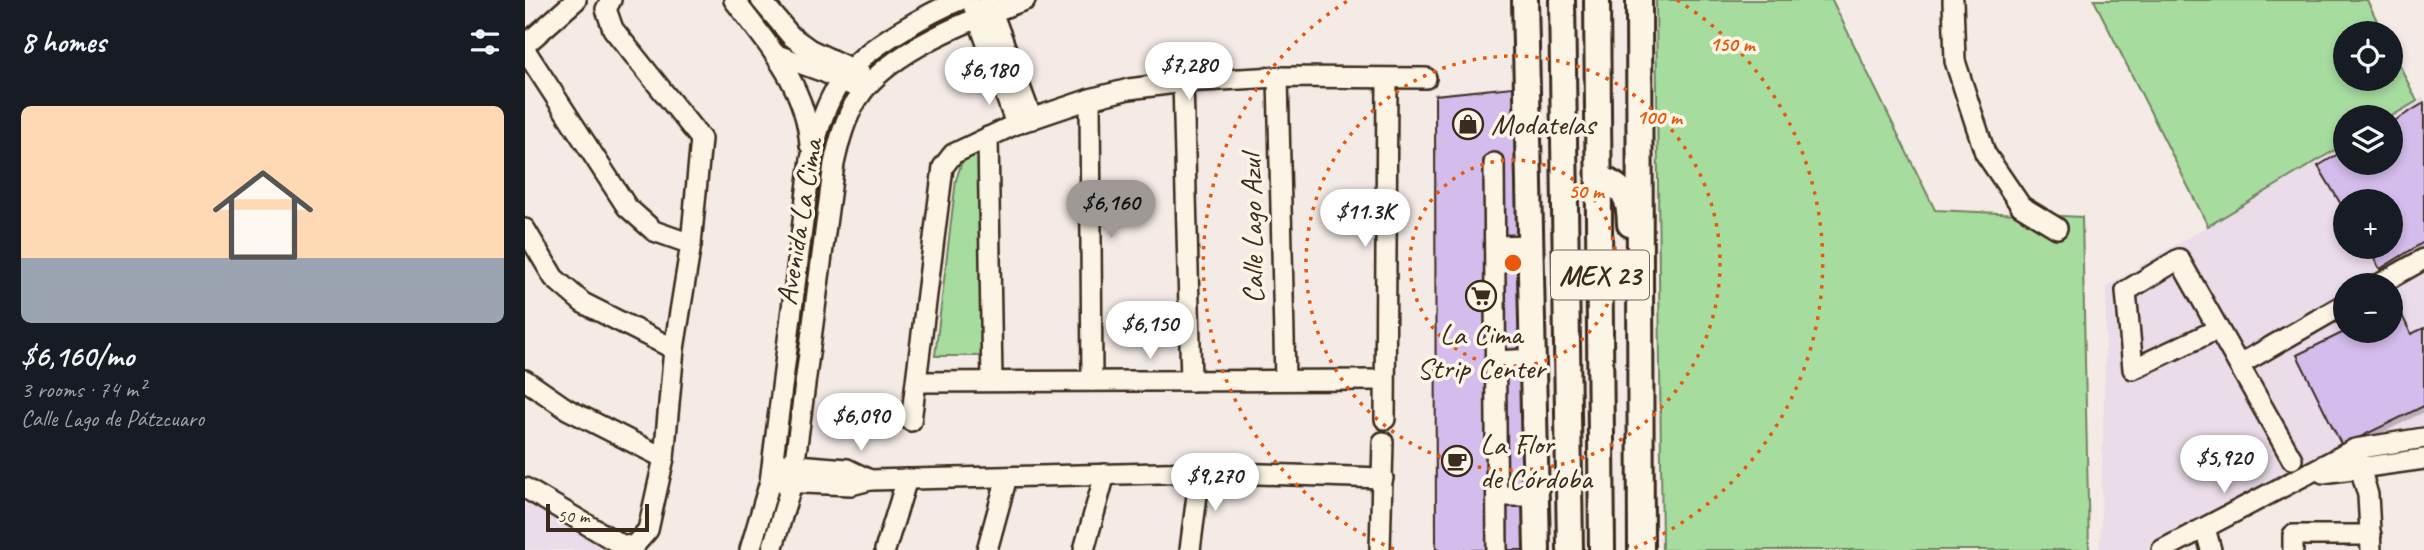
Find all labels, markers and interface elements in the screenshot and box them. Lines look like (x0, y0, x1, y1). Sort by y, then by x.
map controls (2333, 21, 2403, 343)
button: locate (2333, 21, 2403, 91)
text: 8 homes (21, 23, 106, 61)
icon: filters (466, 23, 504, 61)
text: 150 m (1709, 31, 1757, 57)
pin: $7,280 (1132, 42, 1246, 102)
pin: $6,180 (932, 48, 1046, 107)
text: $7,280 (1161, 50, 1217, 79)
text: $6,180 (961, 55, 1017, 84)
text: 100 m (1636, 104, 1684, 130)
place label: Modatelas (1491, 105, 1598, 143)
button: layers (2333, 105, 2403, 175)
shop icon: Modatelas (1451, 107, 1485, 141)
street label: Avenida La Cima (767, 134, 831, 308)
street label: Calle Lago Azul (1232, 149, 1272, 304)
icon: home (200, 152, 326, 278)
text: 50 m (1568, 178, 1606, 204)
pin: $6,160 (1054, 180, 1168, 240)
text: $6,160 (1082, 188, 1140, 217)
button: + (2333, 189, 2403, 259)
pin: $11.3K (1308, 190, 1422, 249)
text: $11.3K (1336, 197, 1394, 226)
road number: MEX 23 (1551, 250, 1649, 300)
centre of rings (1501, 251, 1525, 275)
button: − (2333, 273, 2403, 343)
supermarket icon: La Cima Strip Center (1464, 279, 1498, 313)
pin: $6,150 (1093, 302, 1207, 361)
text: $6,150 (1122, 309, 1178, 338)
place label: La Cima Strip Center (1417, 315, 1547, 387)
text: $6,160/mo (21, 337, 134, 375)
text: 3 rooms · 74 m² (21, 375, 145, 404)
pin: $6,090 (804, 393, 918, 453)
text: $6,090 (833, 401, 889, 430)
text: Calle Lago de Pátzcuaro (21, 404, 204, 433)
place label: La Flor de Córdoba (1480, 425, 1594, 497)
pin: $5,920 (2167, 435, 2281, 495)
text: $5,920 (2196, 443, 2252, 472)
cafe icon: La Flor de Córdoba (1440, 444, 1474, 478)
pin: $9,270 (1158, 454, 1272, 513)
text: $9,270 (1187, 461, 1243, 490)
scale bar (546, 501, 649, 533)
text: 50 m (557, 504, 589, 528)

